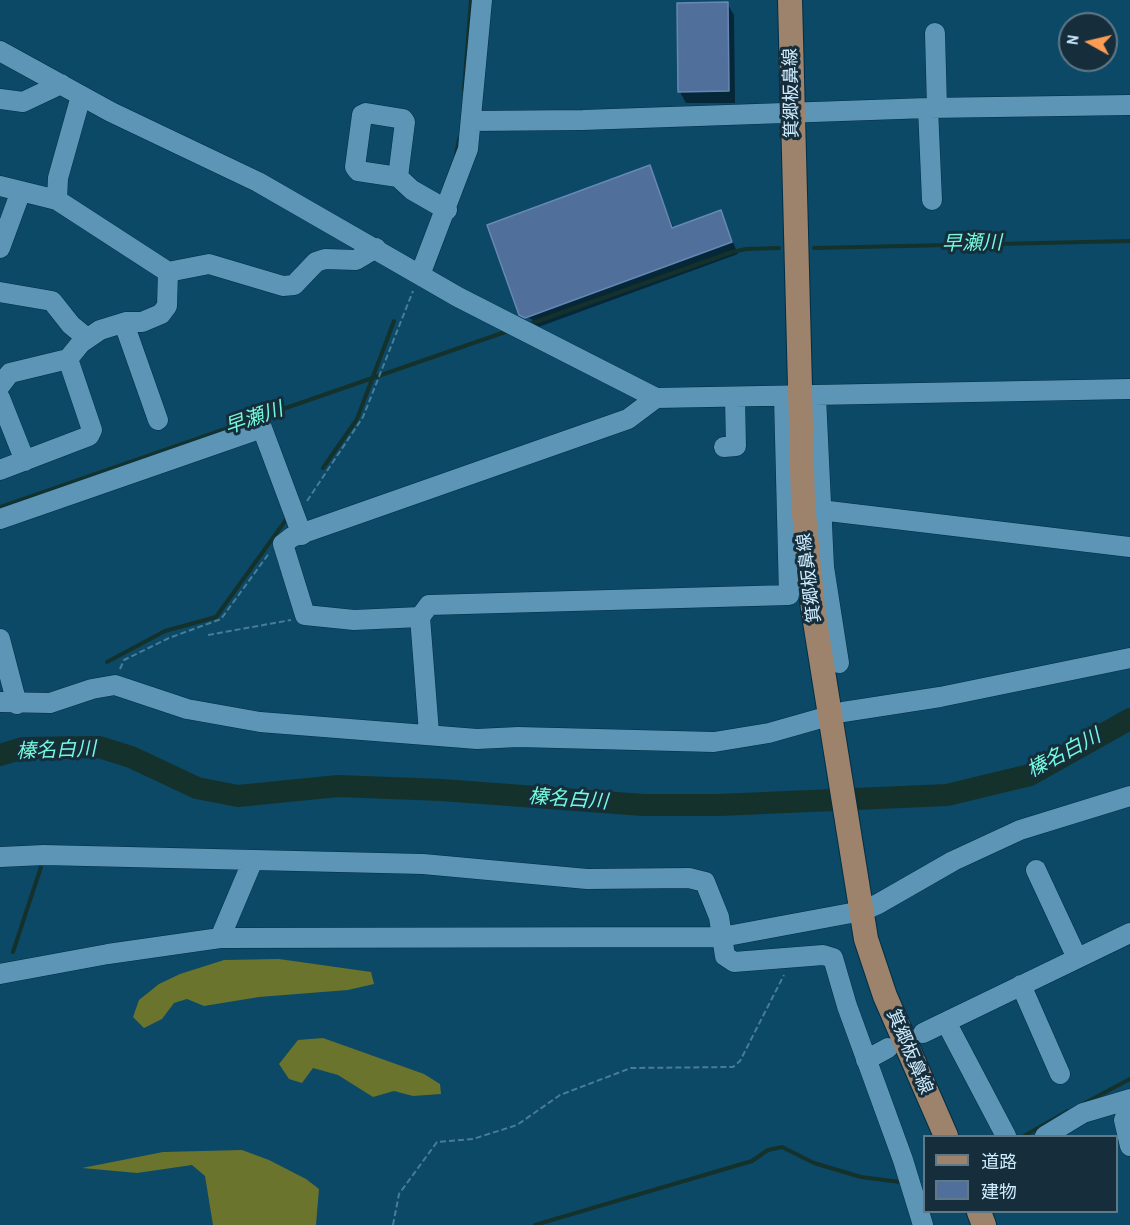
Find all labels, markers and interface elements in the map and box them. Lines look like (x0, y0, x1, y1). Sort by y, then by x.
north arrow (1058, 12, 1118, 72)
text: N (1061, 34, 1084, 46)
street label: 箕郷板鼻線 (780, 48, 804, 138)
water label: 早瀬川 (942, 231, 1002, 257)
water label: 早瀬川 (222, 398, 286, 440)
street label: 箕郷板鼻線 (794, 532, 826, 624)
water label: 榛名白川 (1023, 725, 1105, 783)
water label: 榛名白川 (16, 738, 96, 764)
water label: 榛名白川 (527, 785, 609, 815)
street label: 箕郷板鼻線 (881, 1006, 937, 1098)
legend (923, 1135, 1118, 1213)
text: 道路 (981, 1149, 1017, 1174)
text: 建物 (981, 1179, 1017, 1204)

